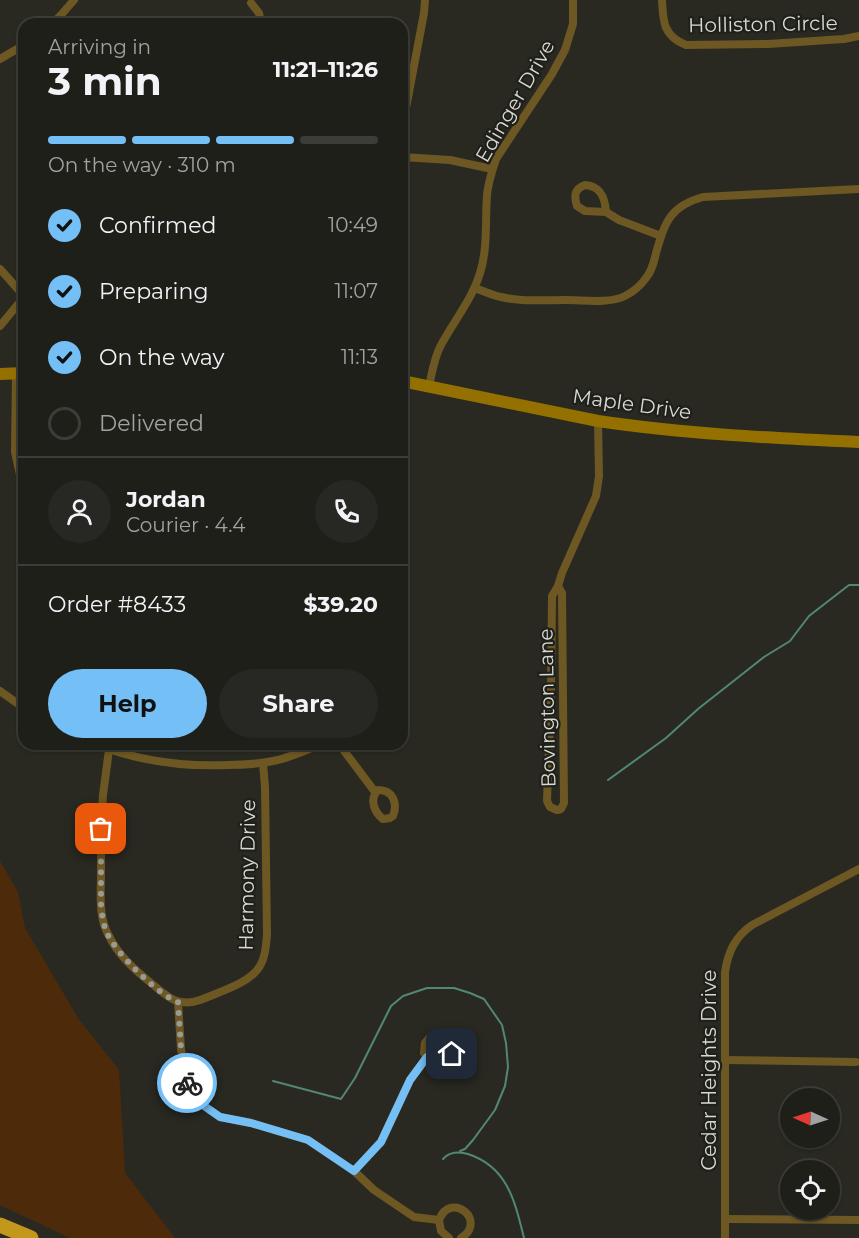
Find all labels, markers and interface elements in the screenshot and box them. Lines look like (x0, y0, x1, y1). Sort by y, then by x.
street label: Holliston Circle (688, 11, 838, 37)
text: Arriving in (48, 35, 151, 59)
street label: Edinger Drive (470, 36, 560, 166)
text: 11:21–11:26 (273, 56, 378, 83)
text: 3 min (48, 57, 162, 105)
text: On the way · 310 m (48, 153, 236, 177)
icon: check (48, 209, 81, 242)
text: Confirmed (99, 212, 216, 239)
text: 10:49 (328, 213, 378, 237)
icon: check (48, 275, 81, 308)
text: Preparing (99, 278, 208, 305)
text: 11:07 (334, 279, 378, 303)
icon: check (48, 341, 81, 374)
text: On the way (99, 344, 224, 371)
text: 11:13 (341, 345, 378, 369)
street label: Maple Drive (571, 384, 693, 424)
text: Delivered (99, 410, 204, 437)
button: person (48, 480, 111, 543)
button: phone (315, 480, 378, 543)
text: Jordan (126, 486, 206, 513)
text: Courier · 4.4 (126, 513, 245, 537)
text: Order #8433 (48, 591, 186, 618)
text: $39.20 (303, 591, 378, 618)
street label: Bovington Lane (534, 628, 560, 788)
button: Help (48, 669, 207, 738)
button: Share (219, 669, 378, 738)
street label: Harmony Drive (234, 799, 260, 951)
pin (75, 803, 126, 854)
icon: bag (84, 812, 117, 845)
street label: Cedar Heights Drive (697, 970, 721, 1170)
pin (426, 1028, 477, 1079)
icon: home (435, 1037, 468, 1070)
courier (157, 1053, 217, 1113)
icon: bike (171, 1067, 204, 1100)
north arrow (780, 1088, 840, 1148)
map controls (780, 1088, 840, 1220)
button: locate (780, 1160, 840, 1220)

